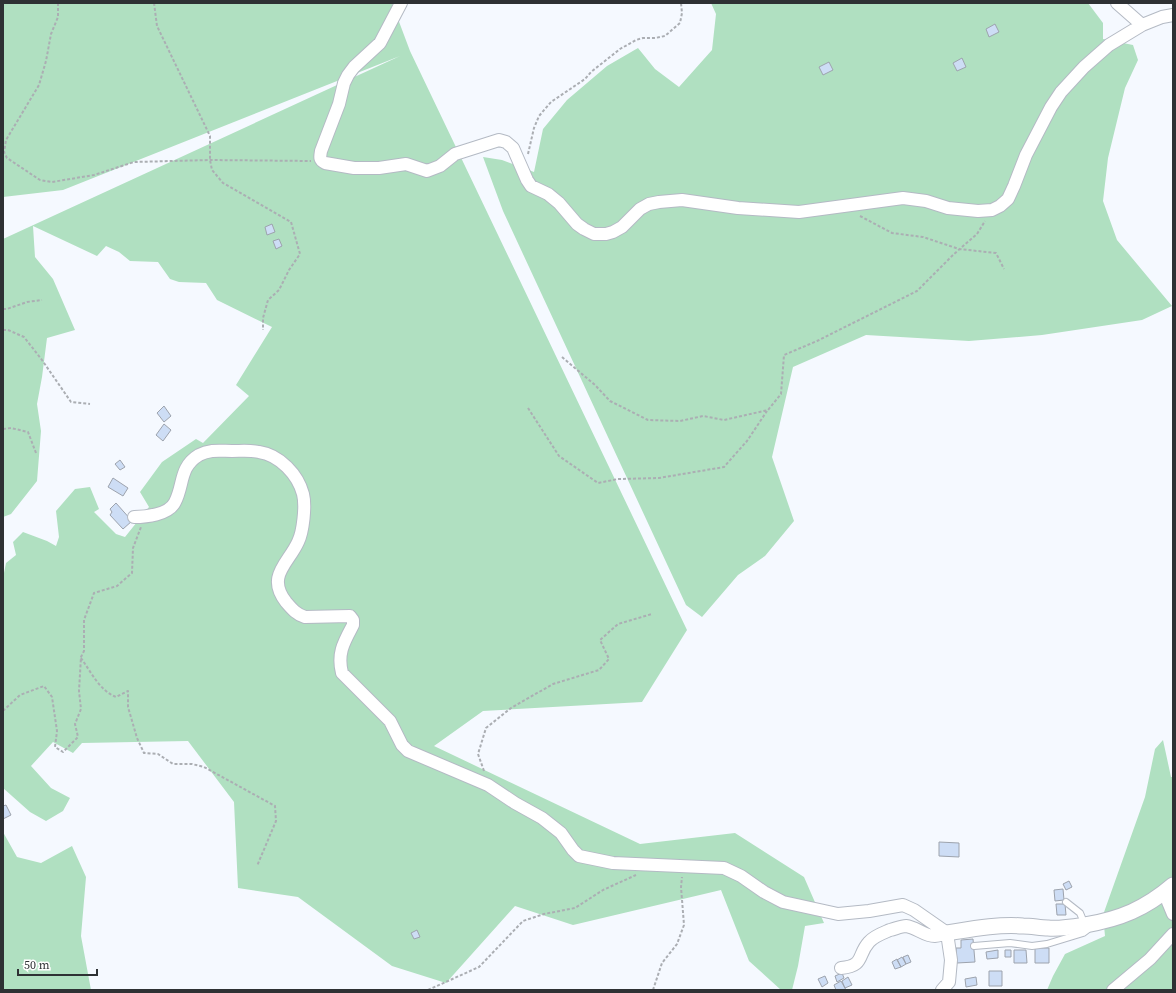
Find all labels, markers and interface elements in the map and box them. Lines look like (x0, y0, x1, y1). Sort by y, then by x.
scale bar (18, 951, 97, 977)
text: 50 m (24, 957, 50, 973)

